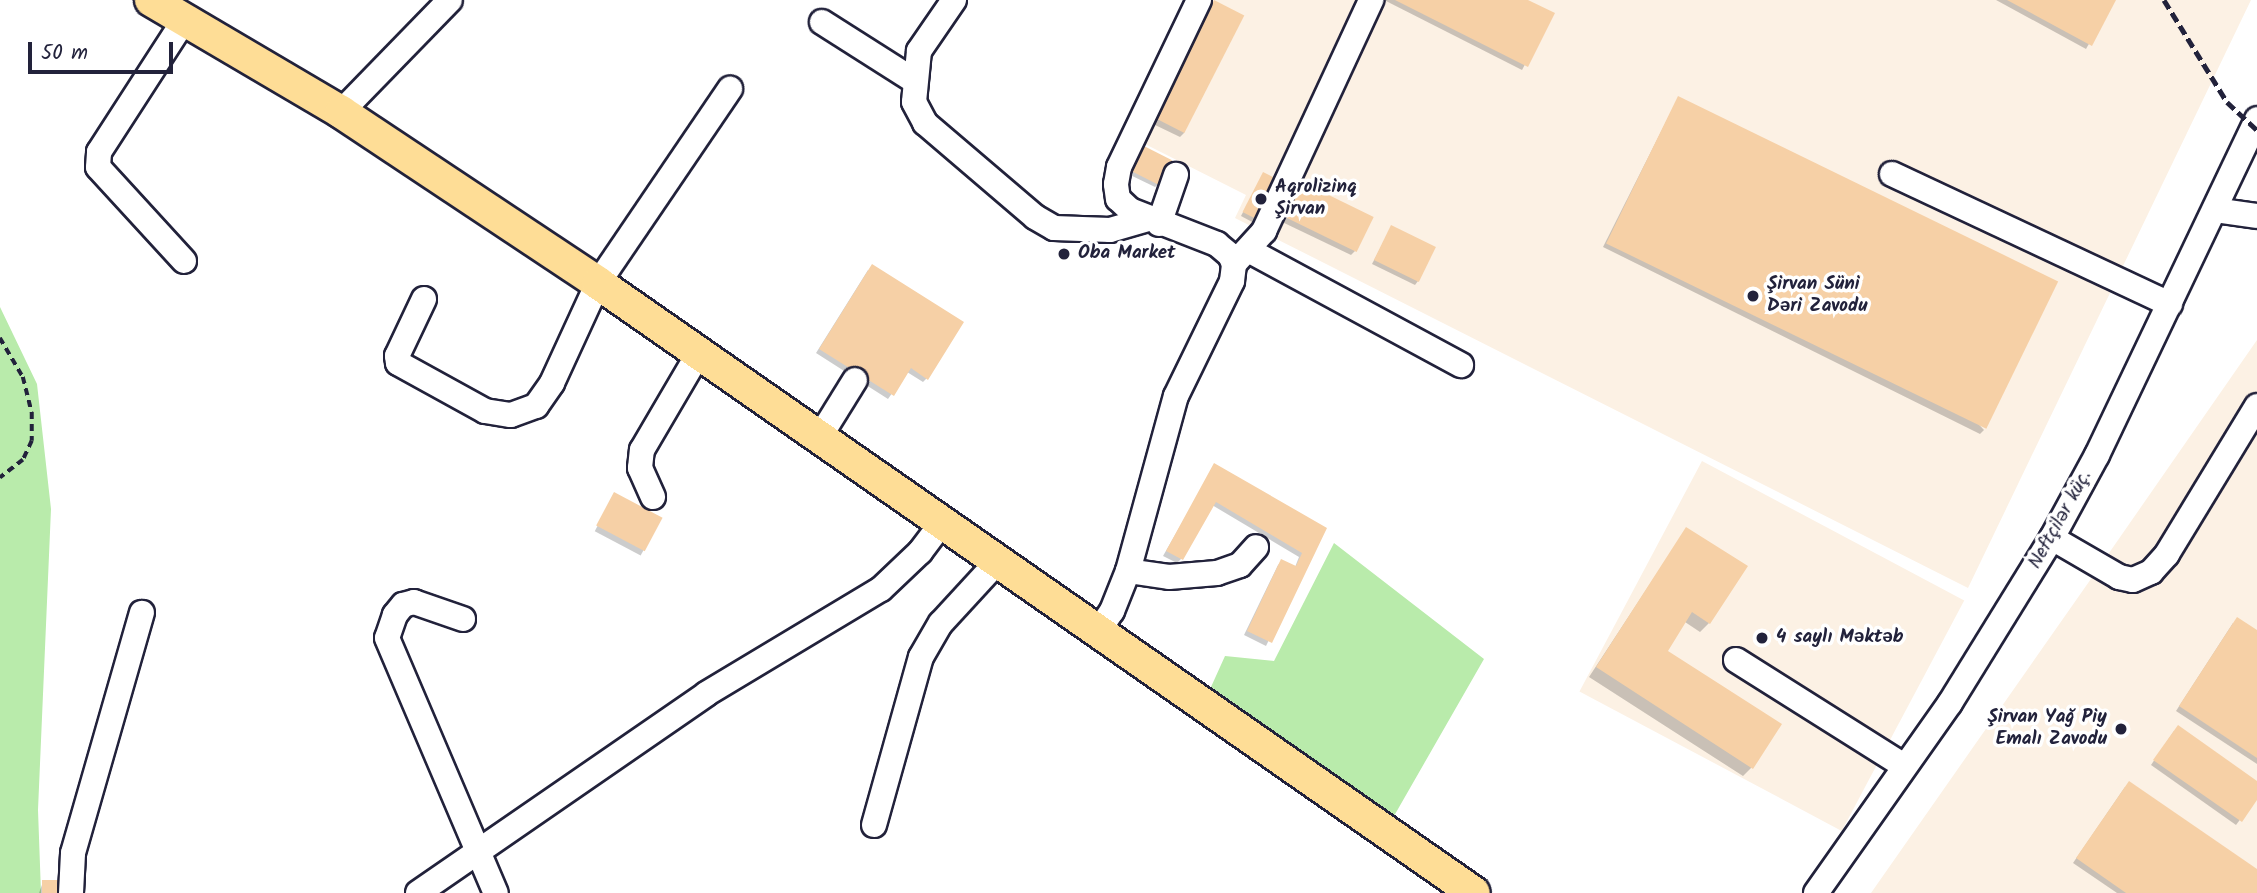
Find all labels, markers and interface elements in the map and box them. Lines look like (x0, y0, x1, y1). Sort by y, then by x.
scale bar (32, 28, 177, 72)
text: 50 m (41, 37, 88, 70)
place label: Aqrolizinq Şirvan (1275, 177, 1357, 221)
marker: Aqrolizinq Şirvan (1253, 191, 1269, 207)
place label: Oba Market (1078, 243, 1176, 265)
marker: Oba Market (1056, 246, 1072, 262)
place label: Şirvan Süni Dəri Zavodu (1767, 274, 1867, 318)
marker: Şirvan Süni Dəri Zavodu (1745, 288, 1761, 304)
street label: Neftçilər küç. (2025, 467, 2097, 573)
place label: 4 saylı Məktəb (1776, 627, 1904, 649)
marker: 4 saylı Məktəb (1754, 630, 1770, 646)
place label: Şirvan Yağ Piy Emalı Zavodu (1988, 707, 2107, 751)
marker: Şirvan Yağ Piy Emalı Zavodu (2113, 721, 2129, 737)

